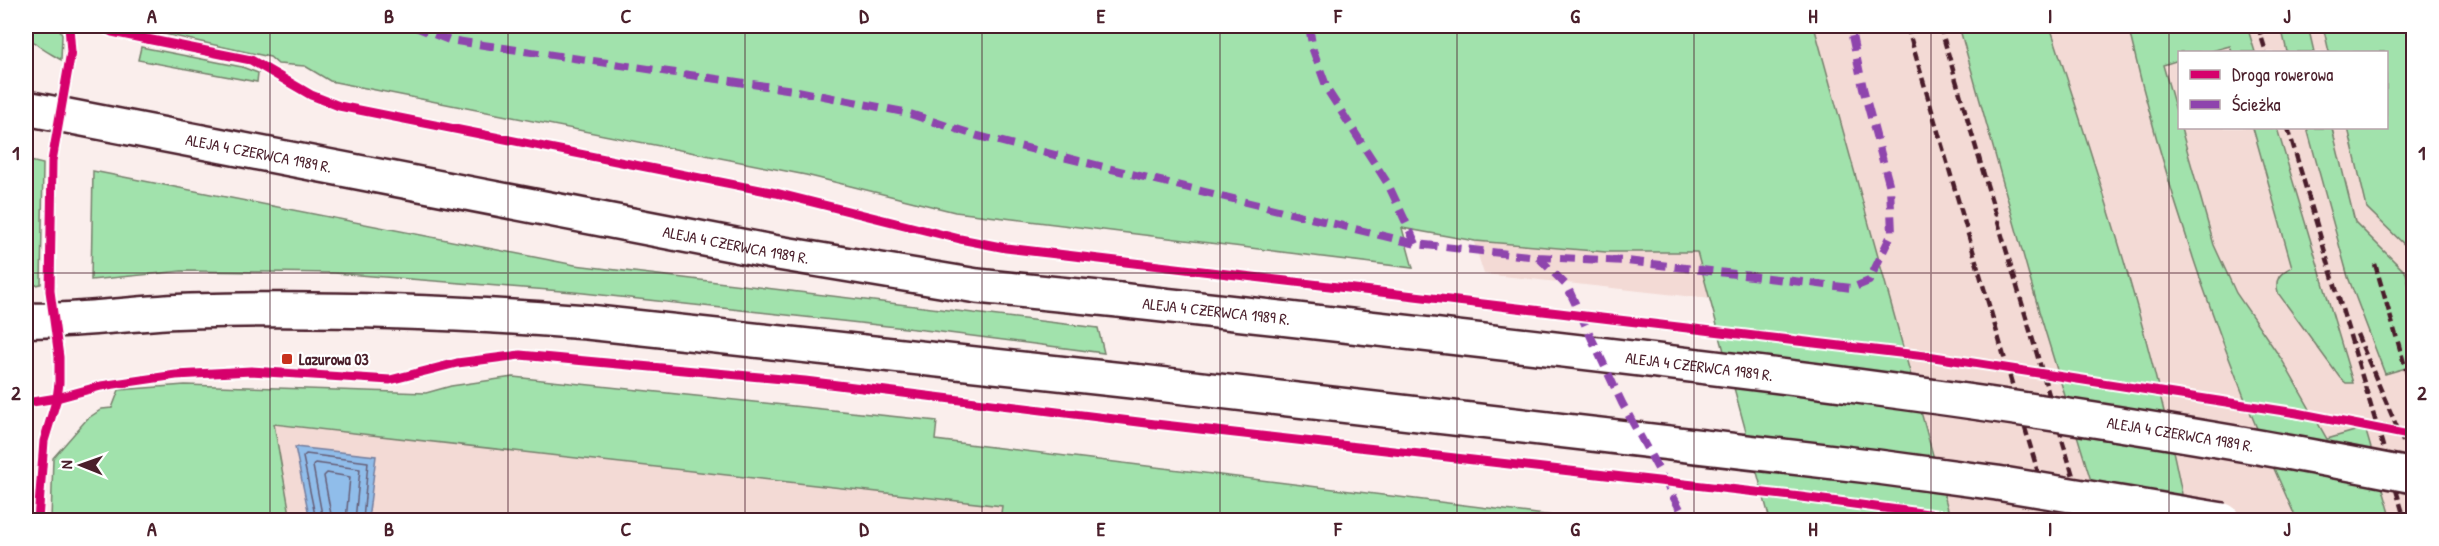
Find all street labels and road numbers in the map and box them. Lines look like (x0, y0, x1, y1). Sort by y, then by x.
street label: ALEJA 4 CZERWCA 1989 R. (184, 128, 334, 178)
street label: ALEJA 4 CZERWCA 1989 R. (661, 220, 811, 269)
street label: ALEJA 4 CZERWCA 1989 R. (1141, 292, 1291, 330)
street label: ALEJA 4 CZERWCA 1989 R. (1624, 346, 1774, 386)
street label: ALEJA 4 CZERWCA 1989 R. (2106, 411, 2255, 457)

